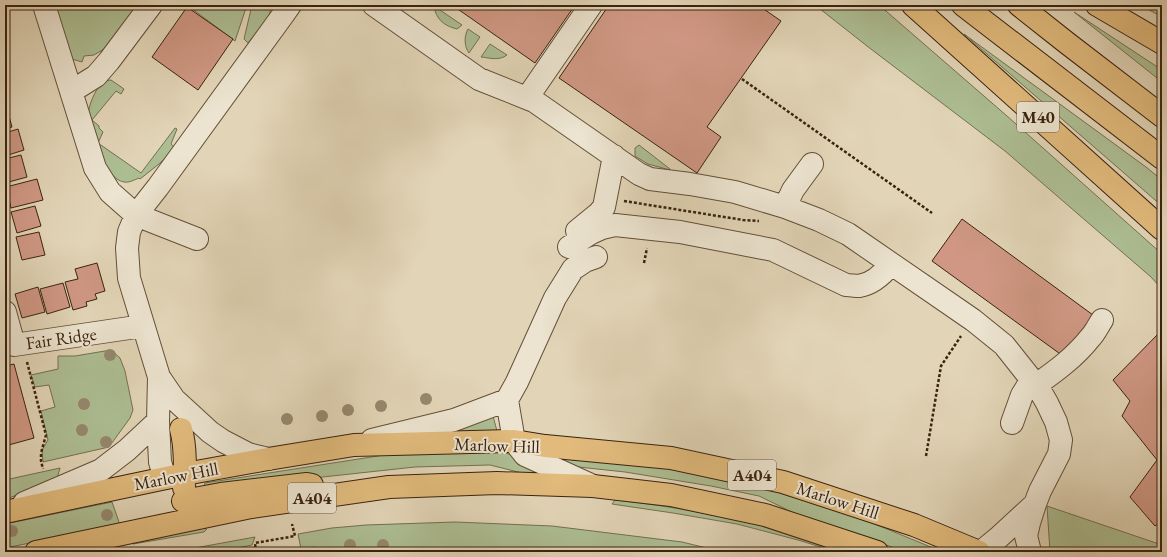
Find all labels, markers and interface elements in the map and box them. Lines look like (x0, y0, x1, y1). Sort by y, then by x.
road number: M40 (1017, 102, 1059, 132)
street label: Fair Ridge (24, 322, 98, 354)
street label: Marlow Hill (454, 432, 540, 458)
street label: Marlow Hill (132, 457, 220, 495)
road number: A404 (728, 460, 776, 490)
street label: Marlow Hill (794, 476, 882, 524)
road number: A404 (288, 483, 336, 513)

